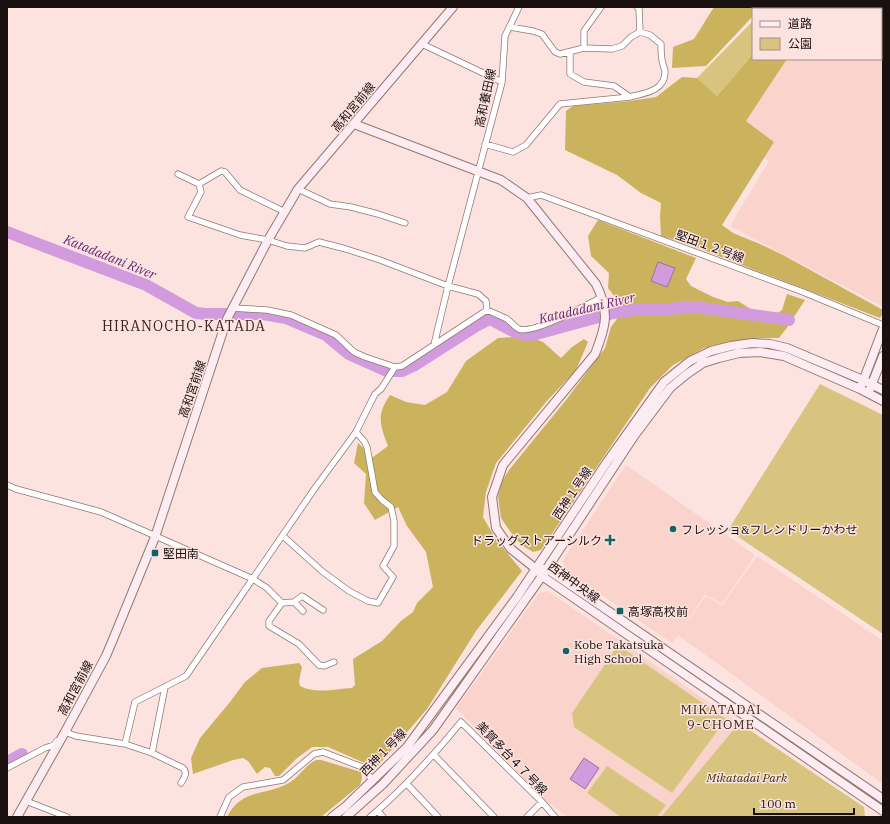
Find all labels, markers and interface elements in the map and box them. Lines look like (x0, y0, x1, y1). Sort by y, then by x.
legend (752, 8, 882, 60)
text: 道路 (788, 16, 812, 31)
text: 公園 (788, 36, 812, 51)
street label: 高和養田線 (471, 67, 499, 129)
street label: 高和宮前線 (328, 79, 378, 135)
street label: 堅田１２号線 (674, 227, 746, 265)
water label: Katadadani River (60, 230, 159, 283)
water label: Katadadani River (536, 289, 637, 328)
district label: HIRANOCHO-KATADA (102, 317, 266, 335)
street label: 高和宮前線 (175, 358, 209, 420)
street label: 西神１号線 (549, 464, 595, 522)
place label: フレッショ&フレンドリーかわせ (681, 522, 858, 537)
marker: フレッショ&フレンドリーかわせ (668, 524, 678, 534)
place label: ドラッグストアーシルク (471, 533, 602, 548)
marker: ドラッグストアーシルク (605, 535, 615, 545)
place label: 堅田南 (163, 546, 199, 561)
marker: 堅田南 (150, 548, 160, 558)
street label: 西神中央線 (545, 558, 603, 606)
place label: 高塚高校前 (628, 604, 688, 619)
marker: 高塚高校前 (615, 606, 625, 616)
place label: Kobe Takatsuka High School (574, 637, 664, 666)
marker: Kobe Takatsuka High School (561, 646, 571, 656)
street label: 高和宮前線 (54, 658, 96, 718)
district label: MIKATADAI 9-CHOME (680, 701, 762, 733)
street label: 美賀多台４７号線 (473, 718, 551, 798)
street label: 西神１号線 (357, 725, 409, 779)
park label: Mikatadai Park (706, 770, 788, 785)
scale bar (754, 790, 854, 816)
text: 100 m (760, 796, 796, 811)

